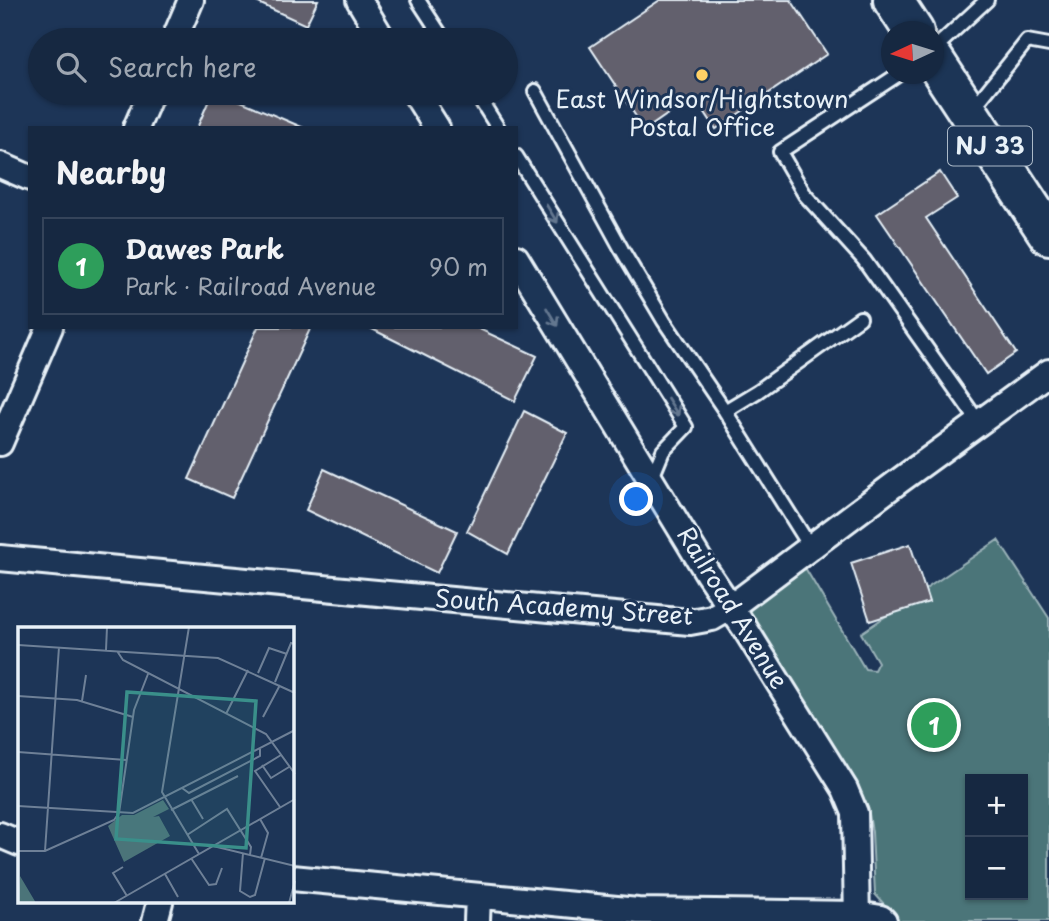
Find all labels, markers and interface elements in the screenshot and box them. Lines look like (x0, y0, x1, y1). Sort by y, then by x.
north arrow (881, 21, 944, 84)
search box (28, 28, 518, 105)
text: Search here (108, 47, 257, 86)
icon: search (52, 48, 90, 86)
marker: East Windsor/Hightstown Postal Office (694, 67, 710, 83)
place label: East Windsor/Hightstown Postal Office (556, 80, 848, 144)
road number: NJ 33 (948, 127, 1032, 166)
text: Nearby (56, 149, 166, 194)
one-way arrow (546, 204, 560, 224)
text: Dawes Park (125, 229, 284, 268)
text: 1 (76, 249, 87, 284)
text: 90 m (429, 249, 488, 284)
text: Park · Railroad Avenue (125, 268, 376, 303)
one-way arrow (545, 306, 559, 326)
one-way arrow (666, 397, 681, 416)
your location (619, 482, 653, 516)
street label: Railroad Avenue (669, 519, 798, 695)
street label: South Academy Street (434, 579, 694, 633)
inset map (18, 627, 294, 904)
pin: 1 (911, 699, 957, 751)
map controls (965, 774, 1028, 900)
button: + (965, 774, 1028, 837)
button: − (965, 837, 1028, 900)

